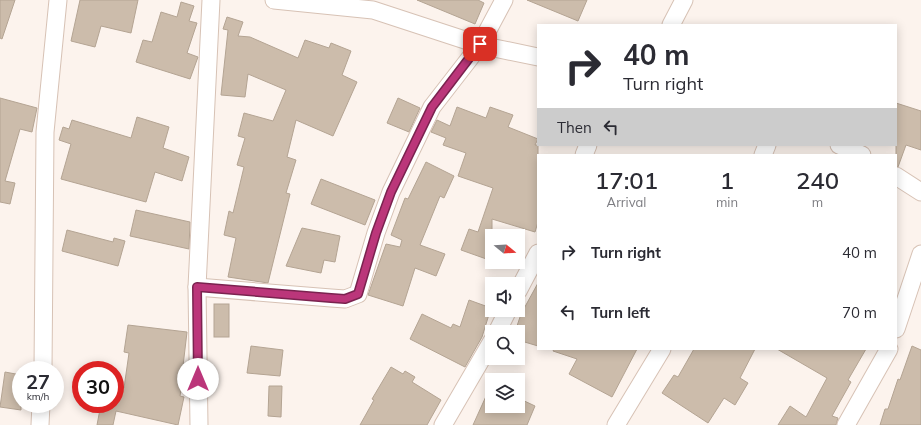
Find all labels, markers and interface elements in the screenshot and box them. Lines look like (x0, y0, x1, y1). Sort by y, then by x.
pin (463, 27, 497, 61)
icon: arrive (469, 33, 491, 55)
text: 40 m (623, 37, 689, 72)
icon: right (557, 40, 609, 92)
text: Turn right (623, 72, 703, 95)
icon: left (600, 116, 622, 138)
text: Then (557, 118, 592, 137)
text: 17:01 (595, 165, 658, 195)
text: 1 (720, 165, 734, 195)
text: 240 (796, 165, 839, 195)
text: Arrival (607, 194, 646, 210)
text: min (716, 194, 738, 210)
text: m (812, 194, 823, 210)
north arrow (485, 229, 525, 269)
map controls (485, 229, 525, 413)
icon: right (557, 241, 579, 263)
text: Turn right (591, 243, 661, 262)
text: 40 m (842, 243, 877, 262)
button: sound (485, 277, 525, 317)
icon: left (557, 301, 579, 323)
text: Turn left (591, 303, 650, 322)
text: 70 m (842, 303, 877, 322)
button: search (485, 325, 525, 365)
position arrow (177, 358, 219, 400)
speed limit sign: 30 (72, 361, 124, 413)
text: 27 (26, 369, 50, 394)
button: layers (485, 373, 525, 413)
text: km/h (27, 390, 49, 403)

